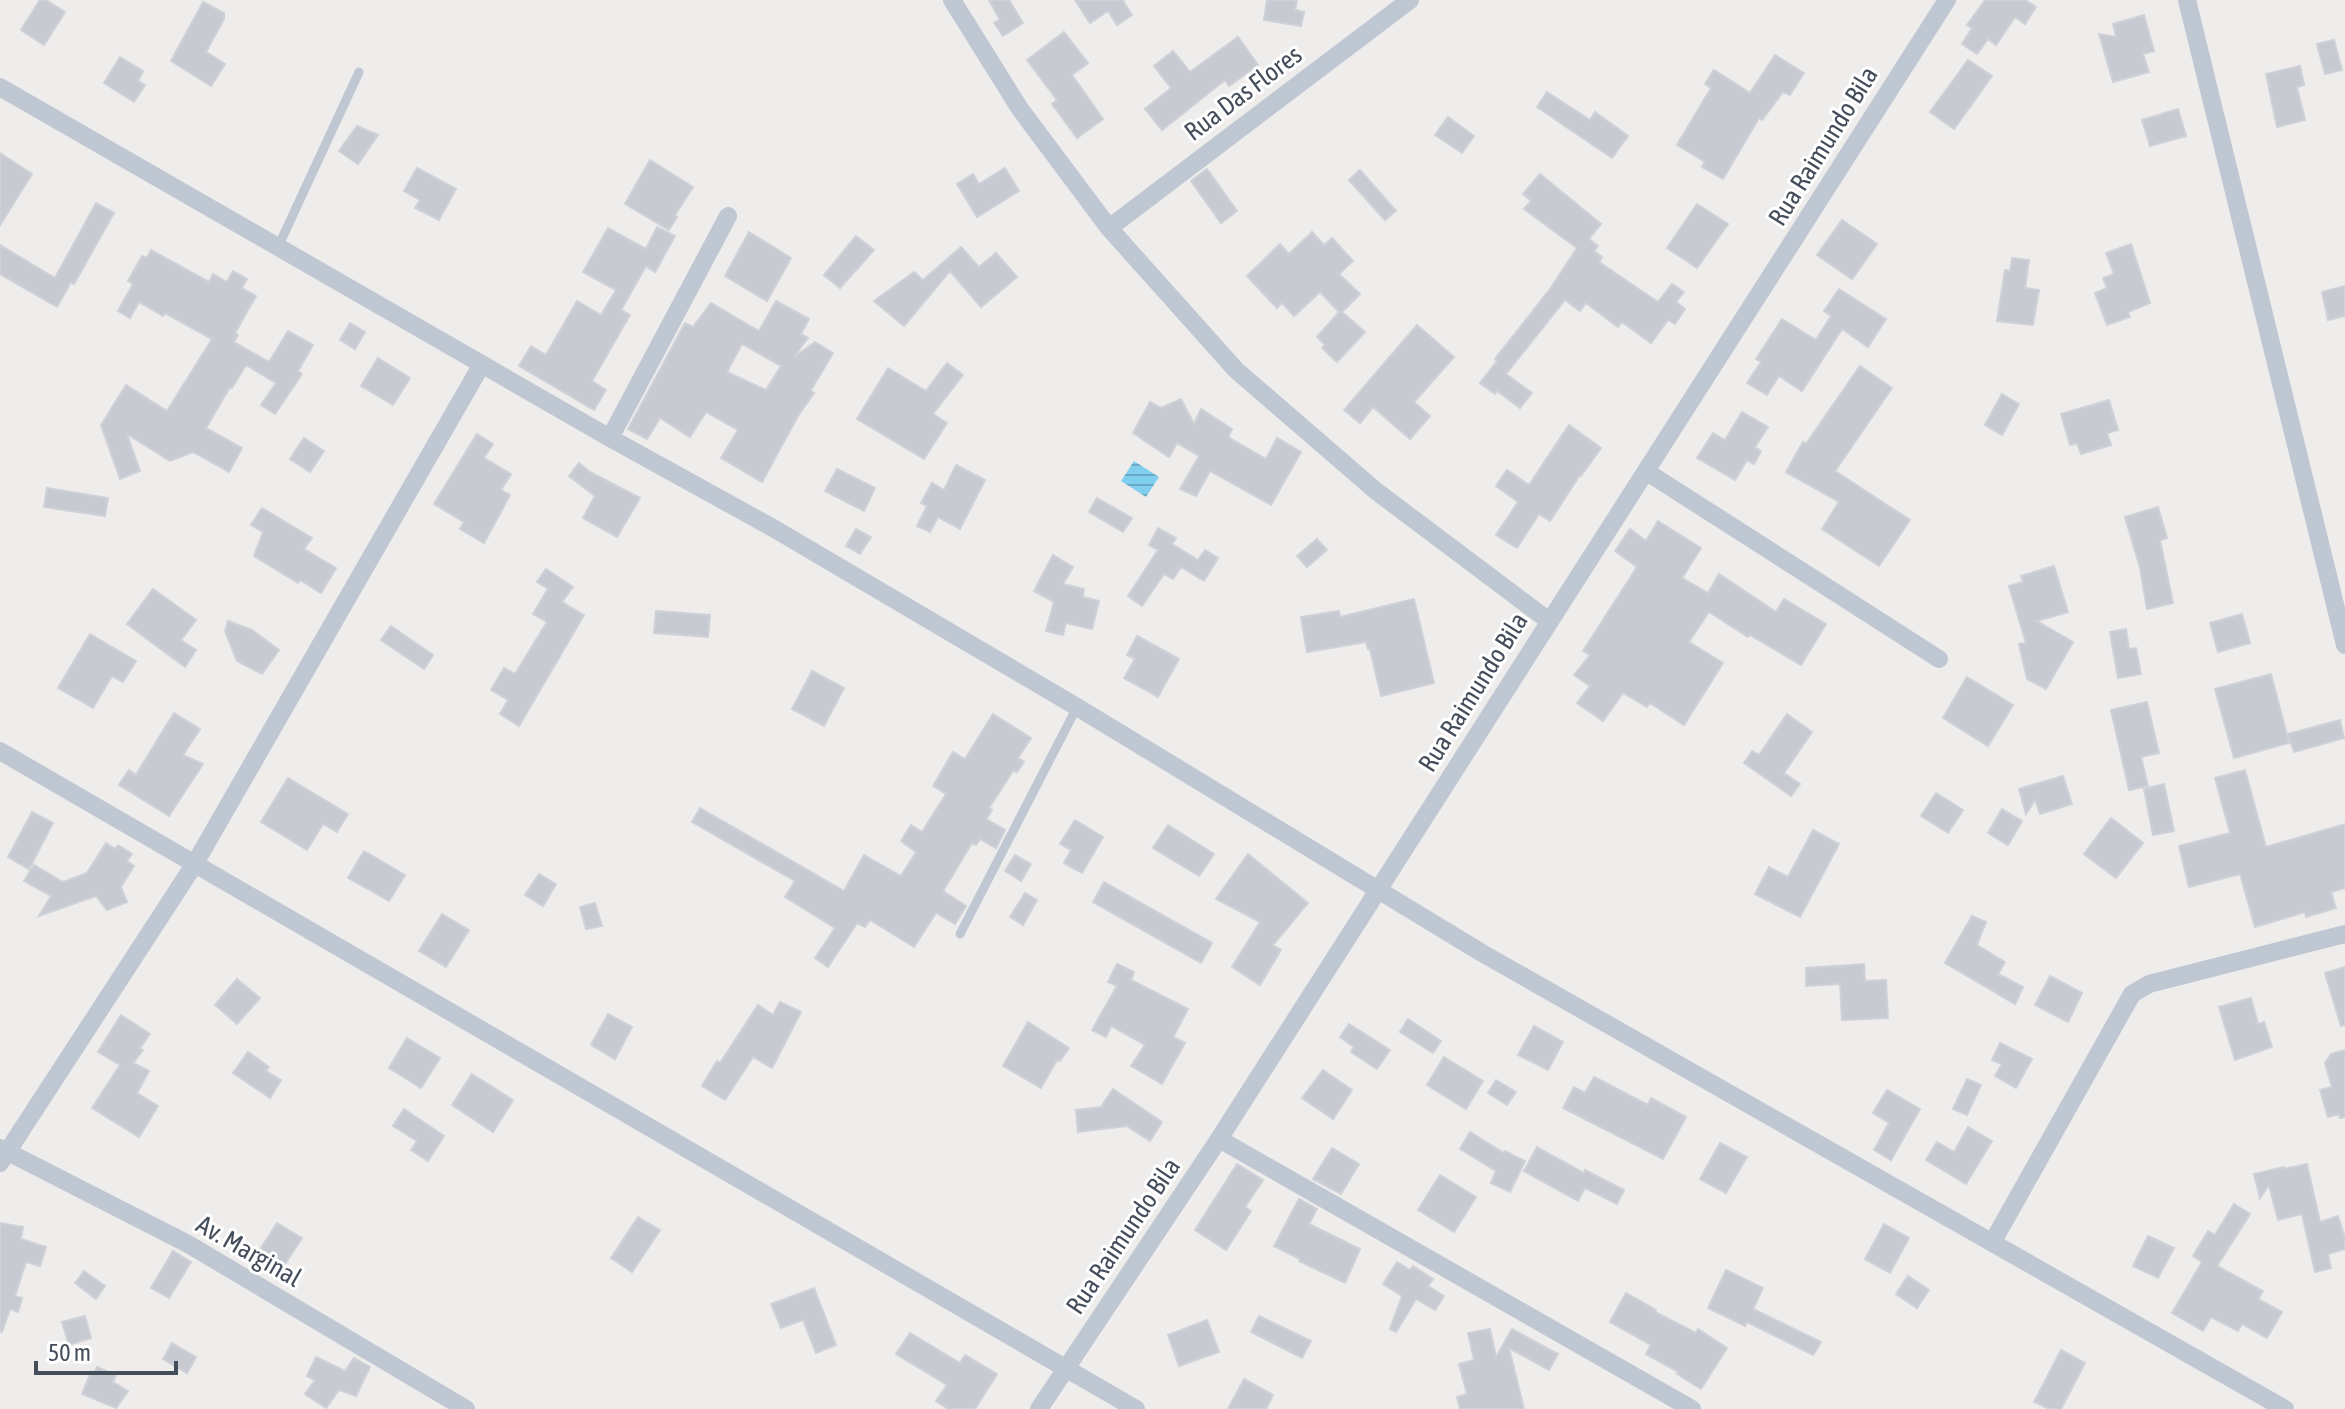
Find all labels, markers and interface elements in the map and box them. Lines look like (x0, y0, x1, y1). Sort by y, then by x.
street label: Rua Das Flores (1179, 39, 1307, 147)
street label: Rua Raimundo Bila (1762, 61, 1884, 231)
street label: Rua Raimundo Bila (1412, 607, 1534, 777)
street label: Rua Raimundo Bila (1060, 1152, 1186, 1320)
street label: Av. Marginal (191, 1209, 307, 1293)
scale bar (36, 1325, 176, 1375)
text: 50 m (48, 1339, 91, 1366)

